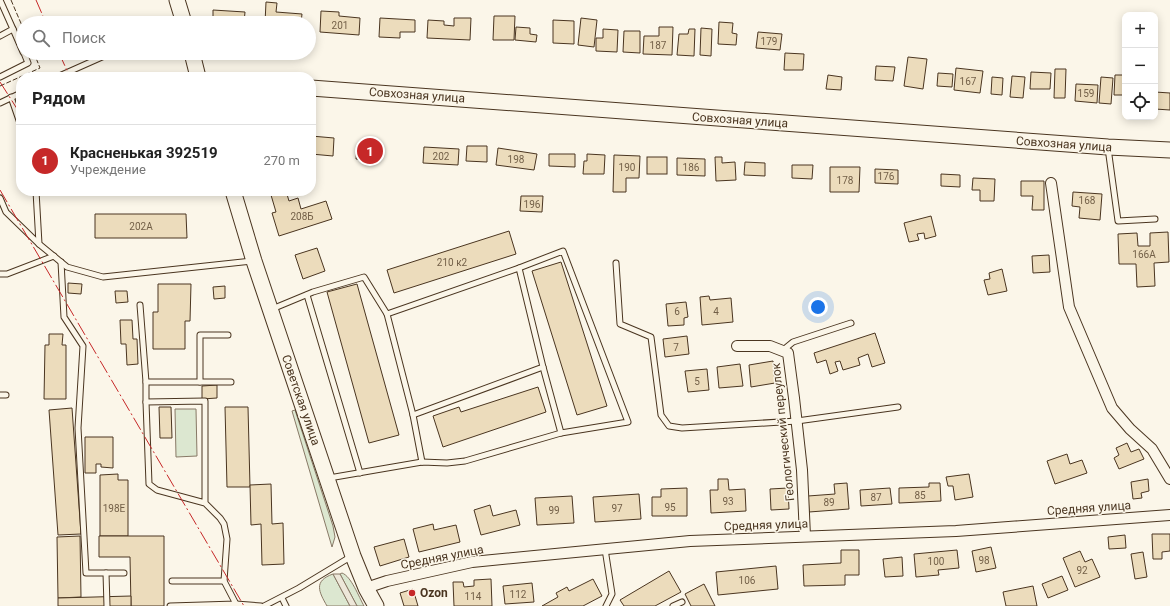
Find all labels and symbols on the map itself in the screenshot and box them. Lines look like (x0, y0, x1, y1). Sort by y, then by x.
house number: 201 (332, 20, 348, 31)
house number: 179 (761, 36, 777, 47)
house number: 187 (650, 40, 667, 51)
house number: 167 (960, 76, 977, 87)
street label: Совхозная улица (369, 85, 465, 105)
house number: 159 (1078, 88, 1094, 99)
street label: Совхозная улица (692, 110, 788, 130)
street label: Совхозная улица (1016, 134, 1112, 154)
pin: 1 (357, 136, 383, 166)
house number: 202 (433, 151, 450, 162)
house number: 198 (508, 154, 525, 165)
house number: 190 (619, 162, 636, 173)
house number: 186 (683, 162, 700, 173)
house number: 176 (878, 171, 895, 182)
house number: 178 (837, 175, 854, 186)
house number: 168 (1079, 195, 1096, 206)
house number: 196 (524, 199, 541, 210)
house number: 208Б (290, 211, 314, 222)
house number: 202А (129, 221, 153, 232)
house number: 166А (1132, 249, 1156, 260)
house number: 210 к2 (437, 257, 468, 268)
your location (808, 297, 828, 317)
house number: 6 (674, 306, 680, 317)
house number: 4 (713, 306, 719, 317)
house number: 7 (673, 342, 679, 353)
street label: Советская улица (279, 353, 323, 447)
street label: Геологический переулок (769, 362, 797, 502)
house number: 5 (694, 376, 700, 387)
house number: 85 (914, 490, 926, 501)
house number: 87 (870, 492, 882, 503)
house number: 93 (722, 496, 734, 507)
house number: 89 (823, 497, 835, 508)
street label: Средняя улица (1047, 498, 1131, 518)
house number: 95 (664, 502, 676, 513)
house number: 198Е (103, 503, 126, 514)
house number: 97 (611, 503, 623, 514)
house number: 99 (548, 505, 560, 516)
street label: Средняя улица (724, 517, 808, 533)
street label: Средняя улица (399, 542, 485, 572)
house number: 98 (978, 555, 990, 566)
house number: 100 (928, 556, 945, 567)
house number: 92 (1076, 565, 1088, 576)
house number: 106 (739, 575, 756, 586)
place label: Ozon (420, 586, 448, 600)
marker: Ozon (407, 588, 417, 598)
house number: 112 (510, 589, 527, 600)
house number: 114 (465, 591, 482, 602)

